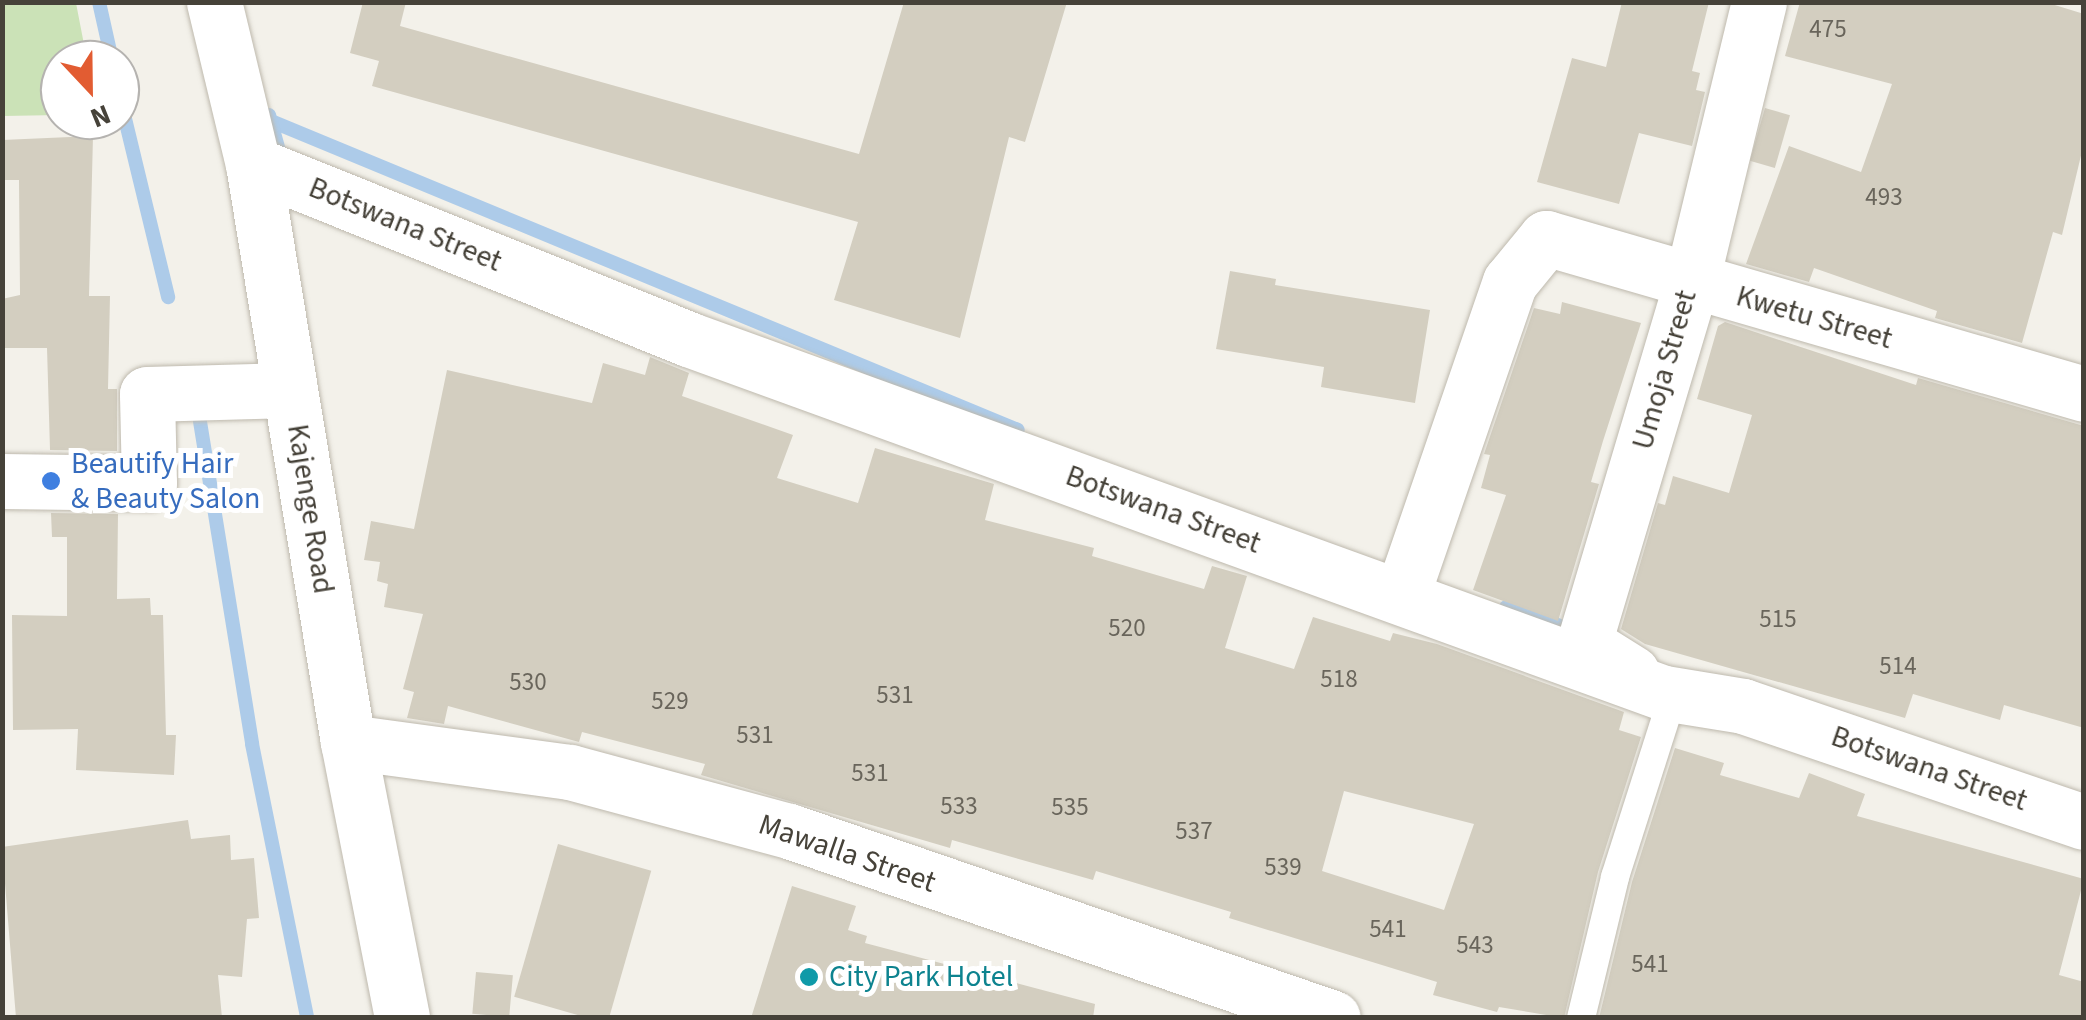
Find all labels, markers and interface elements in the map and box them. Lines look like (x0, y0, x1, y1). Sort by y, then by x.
house number: 475 (1809, 14, 1847, 44)
north arrow (40, 40, 140, 140)
text: N (84, 94, 117, 138)
street label: Botswana Street (303, 170, 507, 280)
house number: 493 (1865, 182, 1903, 212)
street label: Kwetu Street (1732, 279, 1896, 357)
street label: Umoja Street (1625, 286, 1705, 454)
street label: Kajenge Road (279, 422, 341, 596)
place label: Beautify Hair & Beauty Salon (71, 446, 260, 516)
street label: Botswana Street (1061, 458, 1265, 562)
marker: Beautify Hair & Beauty Salon (40, 470, 62, 492)
house number: 515 (1759, 604, 1797, 634)
house number: 520 (1108, 613, 1146, 643)
house number: 514 (1879, 651, 1917, 681)
house number: 518 (1320, 664, 1358, 694)
house number: 530 (509, 667, 547, 697)
house number: 531 (876, 680, 914, 710)
house number: 529 (651, 686, 689, 716)
street label: Botswana Street (1826, 719, 2032, 819)
house number: 531 (736, 720, 774, 750)
house number: 531 (851, 758, 889, 788)
house number: 533 (940, 791, 978, 821)
house number: 535 (1051, 792, 1089, 822)
street label: Mawalla Street (754, 807, 940, 901)
house number: 537 (1175, 816, 1213, 846)
house number: 539 (1264, 852, 1302, 882)
house number: 541 (1369, 914, 1407, 944)
house number: 543 (1456, 930, 1494, 960)
house number: 541 (1631, 949, 1669, 979)
place label: City Park Hotel (829, 959, 1013, 995)
marker: City Park Hotel (798, 966, 820, 988)

